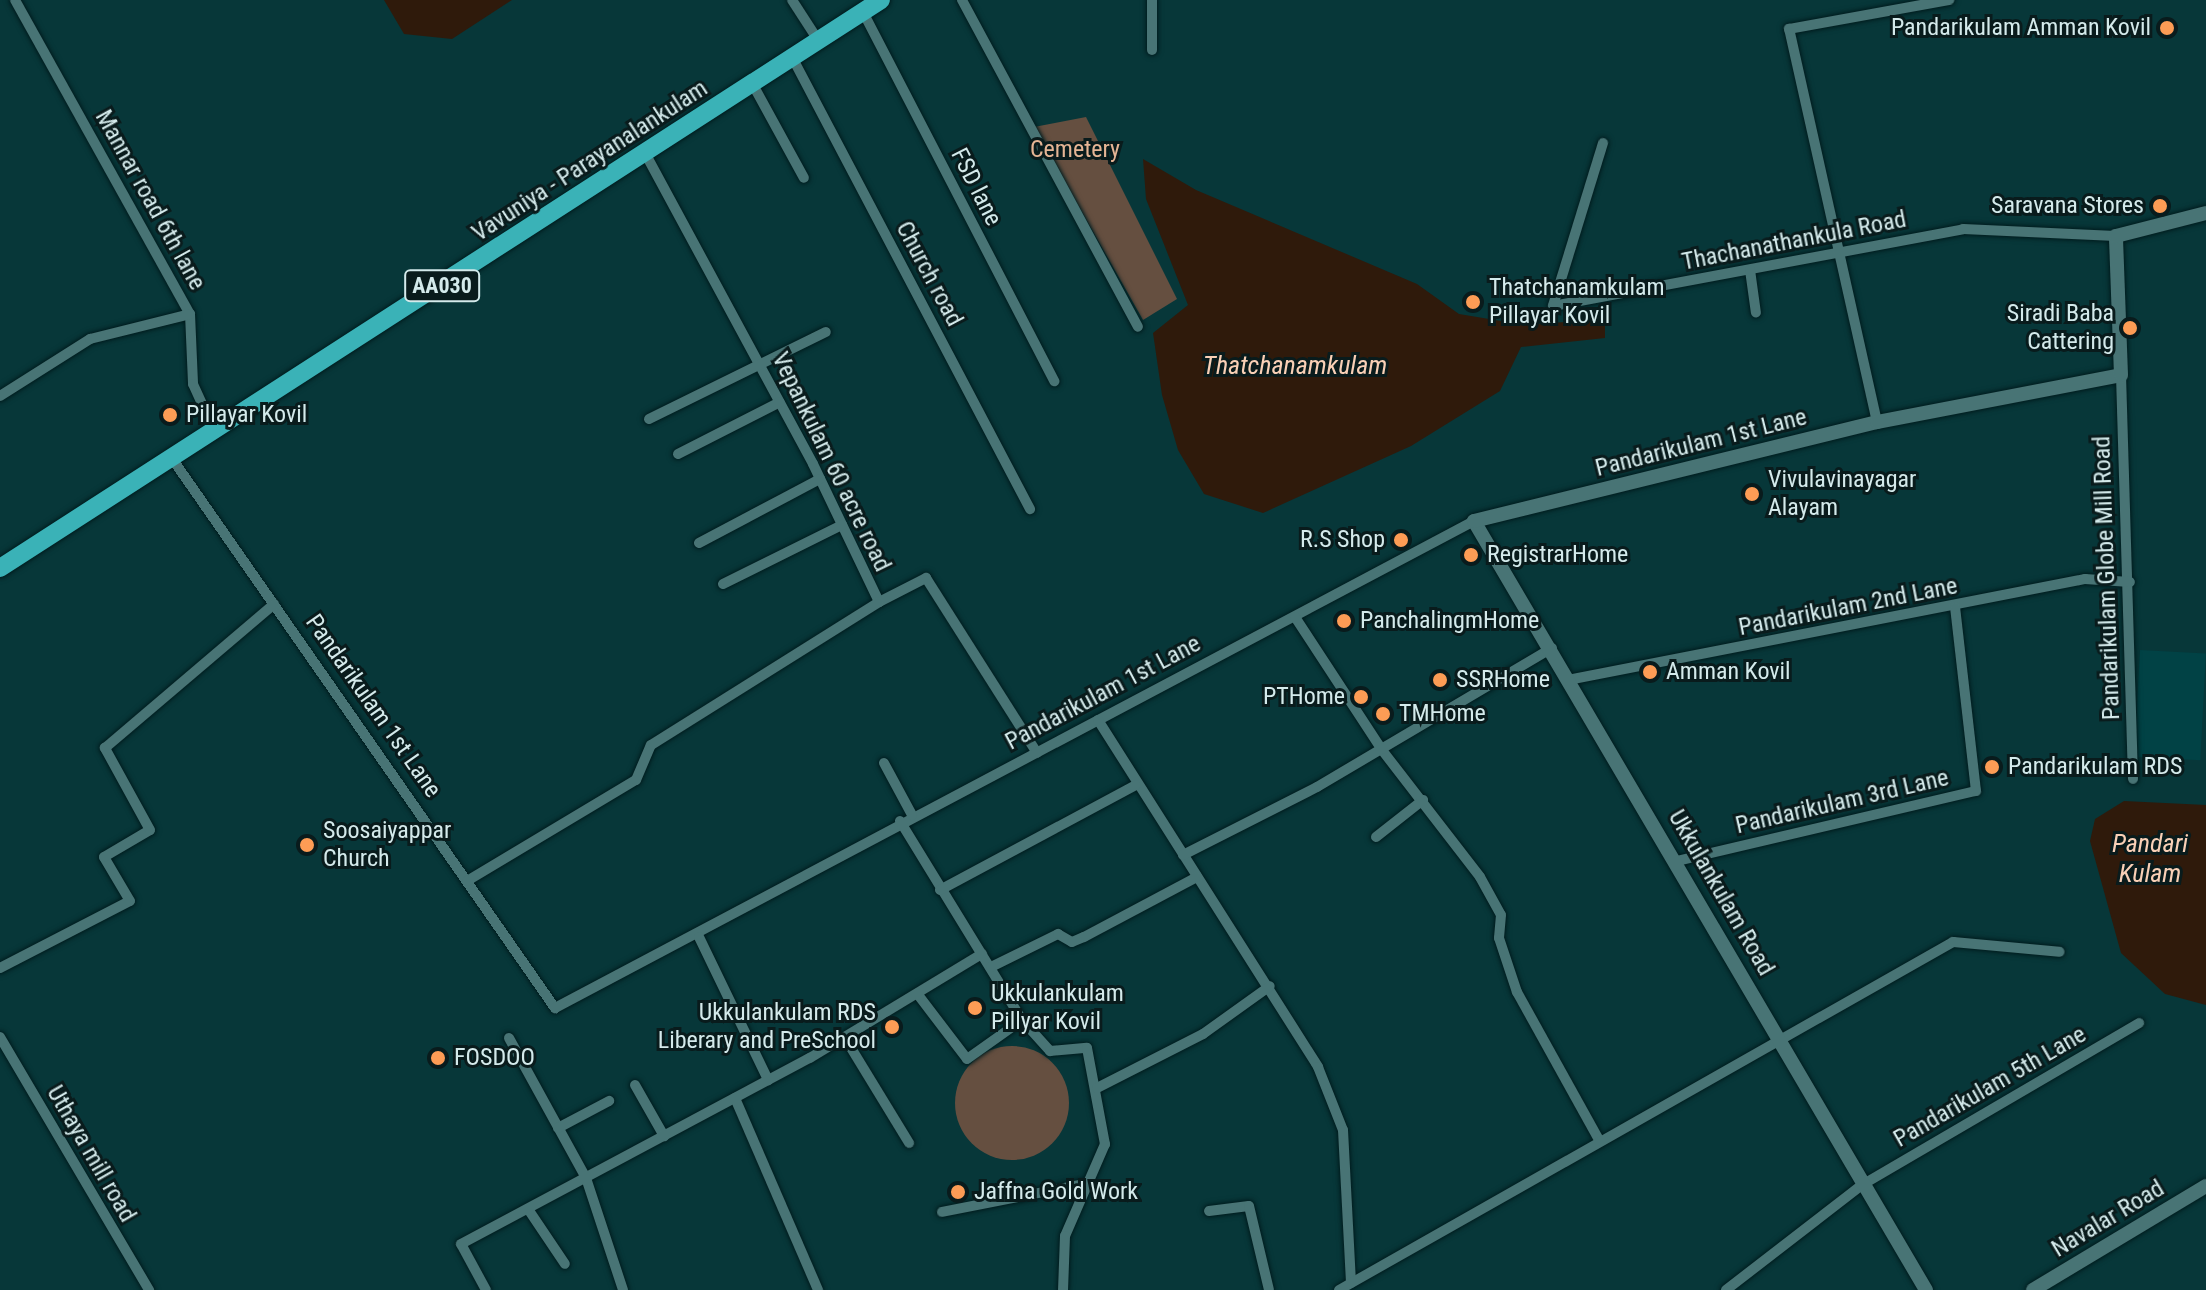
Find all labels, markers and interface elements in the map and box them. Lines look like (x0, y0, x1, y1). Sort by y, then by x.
place label: Pandarikulam Amman Kovil (1891, 14, 2151, 42)
marker: Pandarikulam Amman Kovil (2158, 19, 2176, 37)
street label: Vavuniya - Parayanalankulam (467, 74, 713, 248)
street label: Mannar road 6th lane (89, 105, 211, 295)
park label: Cemetery (1030, 136, 1120, 164)
street label: FSD lane (944, 143, 1008, 231)
place label: Saravana Stores (1991, 192, 2144, 220)
marker: Saravana Stores (2151, 197, 2169, 215)
street label: Thachanathankula Road (1679, 205, 1909, 277)
street label: Church road (889, 217, 969, 331)
road number: AA030 (404, 268, 480, 304)
place label: Thatchanamkulam Pillayar Kovil (1489, 274, 1665, 330)
marker: Thatchanamkulam Pillayar Kovil (1464, 293, 1482, 311)
place label: Siradi Baba Cattering (2007, 300, 2114, 356)
marker: Siradi Baba Cattering (2121, 319, 2139, 337)
street label: Vepankulam 60 acre road (765, 348, 897, 576)
water label: Thatchanamkulam (1203, 350, 1387, 382)
place label: Pillayar Kovil (186, 401, 307, 429)
street label: Pandarikulam 1st Lane (1592, 403, 1810, 483)
marker: Pillayar Kovil (161, 406, 179, 424)
street label: Pandarikulam Globe Mill Road (2088, 435, 2126, 721)
place label: Vivulavinayagar Alayam (1768, 466, 1916, 522)
marker: Vivulavinayagar Alayam (1743, 485, 1761, 503)
place label: R.S Shop (1300, 526, 1385, 554)
marker: R.S Shop (1392, 531, 1410, 549)
place label: RegistrarHome (1487, 541, 1628, 569)
marker: RegistrarHome (1462, 546, 1480, 564)
street label: Pandarikulam 2nd Lane (1736, 572, 1960, 642)
place label: PanchalingmHome (1360, 607, 1539, 635)
street label: Pandarikulam 1st Lane (299, 609, 447, 803)
marker: PanchalingmHome (1335, 612, 1353, 630)
street label: Pandarikulam 1st Lane (1001, 629, 1205, 757)
place label: Amman Kovil (1666, 658, 1791, 686)
marker: Amman Kovil (1641, 663, 1659, 681)
place label: SSRHome (1456, 666, 1550, 694)
marker: SSRHome (1431, 671, 1449, 689)
place label: PTHome (1263, 683, 1345, 711)
marker: PTHome (1352, 688, 1370, 706)
place label: TMHome (1399, 700, 1486, 728)
marker: TMHome (1374, 705, 1392, 723)
place label: Pandarikulam RDS (2008, 753, 2182, 781)
marker: Pandarikulam RDS (1983, 758, 2001, 776)
street label: Pandarikulam 3rd Lane (1733, 763, 1951, 841)
street label: Ukkulankulam Road (1662, 805, 1780, 981)
place label: Soosaiyappar Church (323, 817, 451, 873)
water label: Pandari Kulam (2112, 828, 2188, 890)
marker: Soosaiyappar Church (298, 836, 316, 854)
place label: Ukkulankulam Pillyar Kovil (991, 980, 1124, 1036)
place label: Ukkulankulam RDS Liberary and PreSchool (658, 999, 876, 1055)
marker: Ukkulankulam Pillyar Kovil (966, 999, 984, 1017)
marker: Ukkulankulam RDS Liberary and PreSchool (883, 1018, 901, 1036)
street label: Pandarikulam 5th Lane (1889, 1020, 2091, 1154)
place label: FOSDOO (454, 1044, 535, 1072)
marker: FOSDOO (429, 1049, 447, 1067)
street label: Uthaya mill road (40, 1081, 142, 1227)
street label: Navalar Road (2047, 1174, 2169, 1264)
place label: Jaffna Gold Work (974, 1178, 1138, 1206)
marker: Jaffna Gold Work (949, 1183, 967, 1201)

